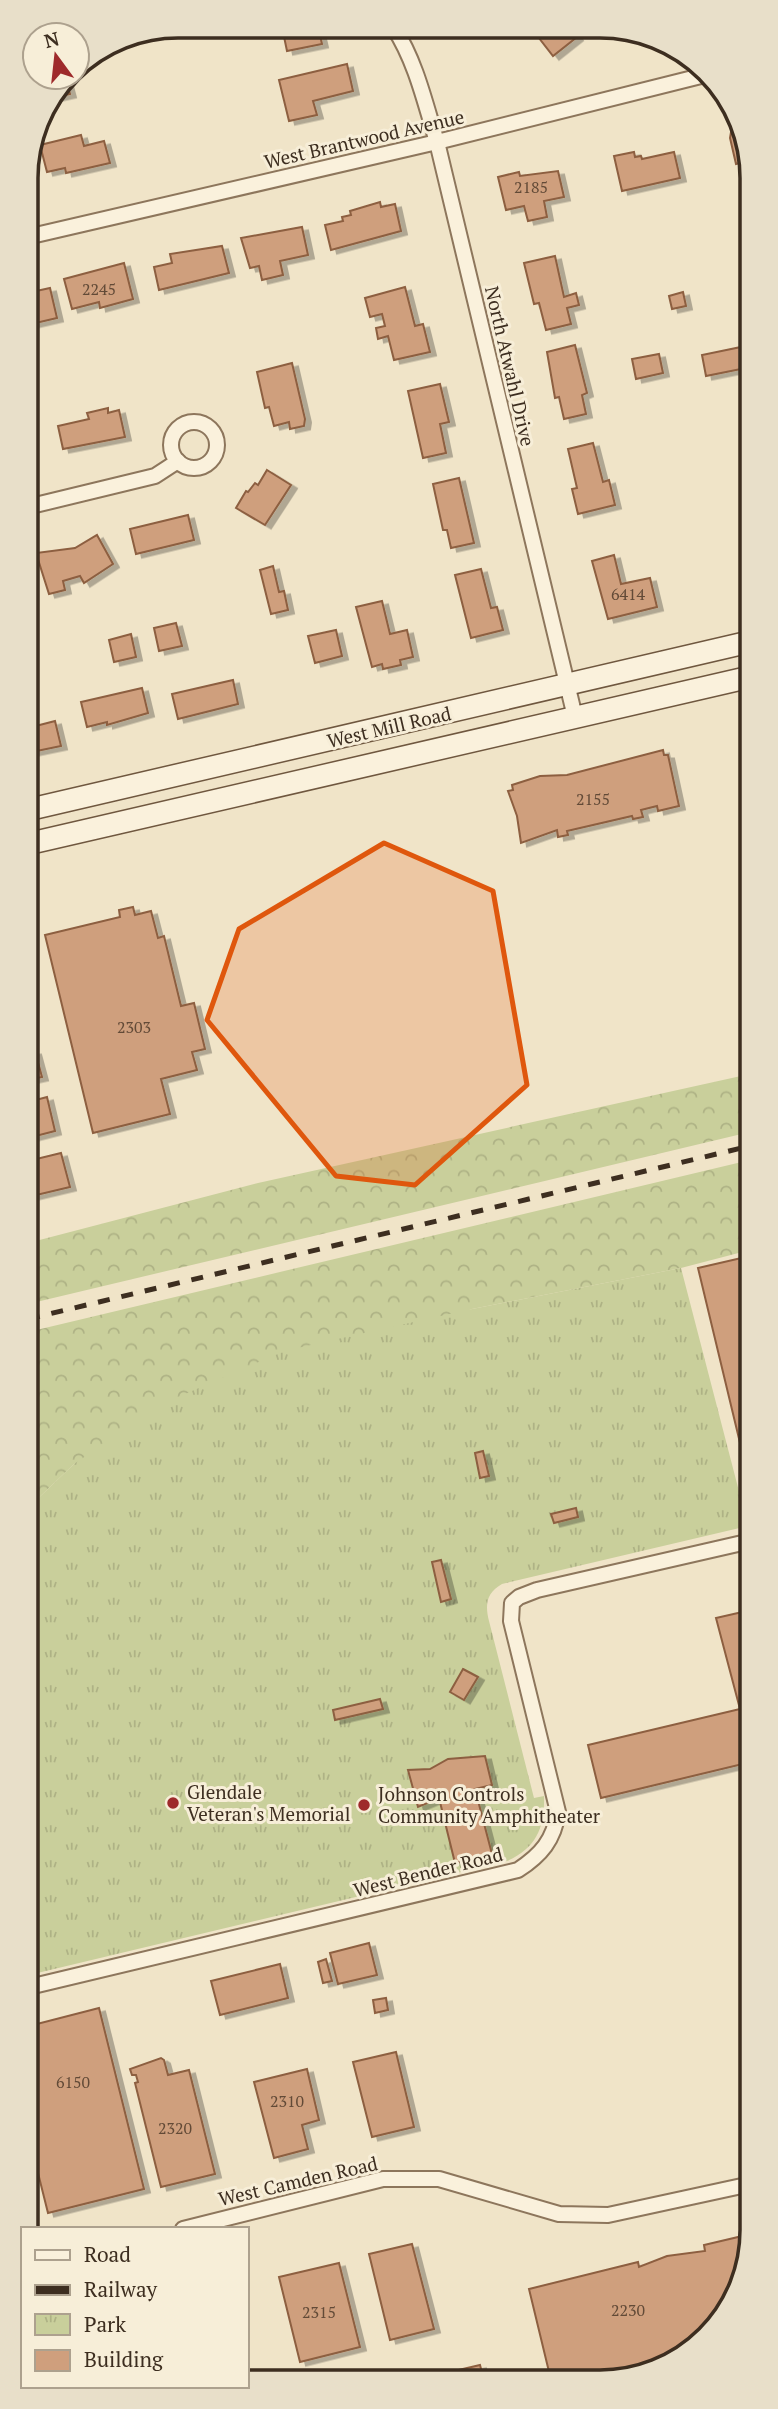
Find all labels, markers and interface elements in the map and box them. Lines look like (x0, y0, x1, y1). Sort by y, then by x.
north arrow (21, 21, 91, 91)
text: N (41, 25, 62, 53)
street label: West Brantwood Avenue (261, 103, 466, 174)
house number: 2185 (514, 176, 548, 198)
house number: 2245 (82, 278, 116, 300)
street label: North Atwahl Drive (480, 283, 541, 448)
house number: 6414 (611, 583, 646, 605)
street label: West Mill Road (324, 700, 454, 753)
house number: 2155 (576, 788, 610, 810)
house number: 2303 (117, 1016, 151, 1038)
place label: Glendale Veteran's Memorial (187, 1779, 350, 1826)
place label: Johnson Controls Community Amphitheater (378, 1781, 601, 1828)
marker: Glendale Veteran's Memorial (165, 1795, 181, 1811)
marker: Johnson Controls Community Amphitheater (356, 1797, 372, 1813)
street label: West Bender Road (351, 1841, 506, 1902)
house number: 6150 (56, 2071, 90, 2093)
house number: 2310 (270, 2090, 304, 2112)
house number: 2320 (158, 2117, 192, 2139)
street label: West Camden Road (216, 2150, 380, 2211)
legend (21, 2227, 248, 2388)
text: Road (84, 2240, 131, 2268)
text: Railway (84, 2275, 158, 2303)
house number: 2230 (611, 2299, 645, 2321)
house number: 2315 (302, 2301, 336, 2323)
text: Park (84, 2310, 126, 2338)
text: Building (84, 2345, 164, 2373)

